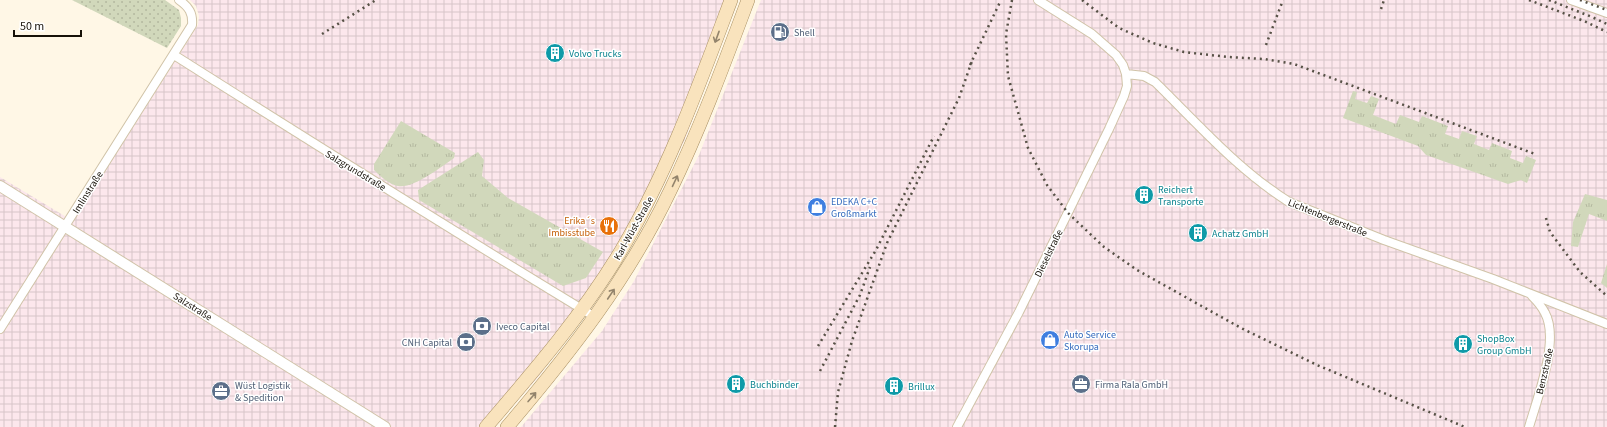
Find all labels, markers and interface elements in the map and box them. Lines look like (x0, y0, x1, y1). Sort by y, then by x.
scale bar (14, 12, 81, 38)
text: 50 m (20, 18, 44, 35)
fuel station icon: Shell (769, 21, 791, 43)
place label: Shell (794, 26, 815, 40)
one-way arrow (713, 30, 721, 42)
building icon: Volvo Trucks (544, 42, 566, 64)
place label: Volvo Trucks (569, 47, 622, 61)
street label: Salzgrundstraße (323, 147, 388, 195)
street label: Imlinstraße (69, 169, 106, 216)
one-way arrow (672, 175, 679, 187)
place label: Reichert Transporte (1158, 183, 1204, 209)
building icon: Reichert Transporte (1133, 184, 1155, 206)
street label: Karl-Wüst-Straße (611, 194, 657, 263)
place label: EDEKA C+C Großmarkt (831, 195, 877, 221)
shop icon: EDEKA C+C Großmarkt (806, 196, 828, 218)
street label: Lichtenbergerstraße (1286, 196, 1369, 240)
place label: Erika´s Imbisstube (549, 214, 595, 240)
restaurant icon: Erika´s Imbisstube (598, 215, 620, 237)
building icon: Achatz GmbH (1187, 222, 1209, 244)
street label: Dieselstraße (1031, 227, 1067, 280)
place label: Achatz GmbH (1212, 227, 1268, 241)
street label: Salzstraße (170, 289, 215, 324)
one-way arrow (607, 289, 615, 300)
bank icon: Iveco Capital (471, 315, 493, 337)
place label: Iveco Capital (496, 320, 550, 334)
place label: Auto Service Skorupa (1064, 328, 1116, 354)
shop icon: Auto Service Skorupa (1039, 329, 1061, 351)
bank icon: CNH Capital (455, 331, 477, 353)
place label: ShopBox Group GmbH (1477, 332, 1531, 358)
building icon: ShopBox Group GmbH (1452, 333, 1474, 355)
place label: CNH Capital (402, 336, 452, 350)
street label: Benzstraße (1533, 347, 1557, 396)
building icon: Buchbinder (725, 373, 747, 395)
office icon: Firma Rala GmbH (1070, 373, 1092, 395)
building icon: Brillux (883, 375, 905, 397)
place label: Buchbinder (750, 378, 799, 392)
place label: Firma Rala GmbH (1095, 378, 1168, 392)
place label: Wüst Logistik & Spedition (235, 379, 290, 405)
office icon: Wüst Logistik & Spedition (210, 380, 232, 402)
place label: Brillux (908, 380, 935, 394)
one-way arrow (528, 392, 537, 403)

